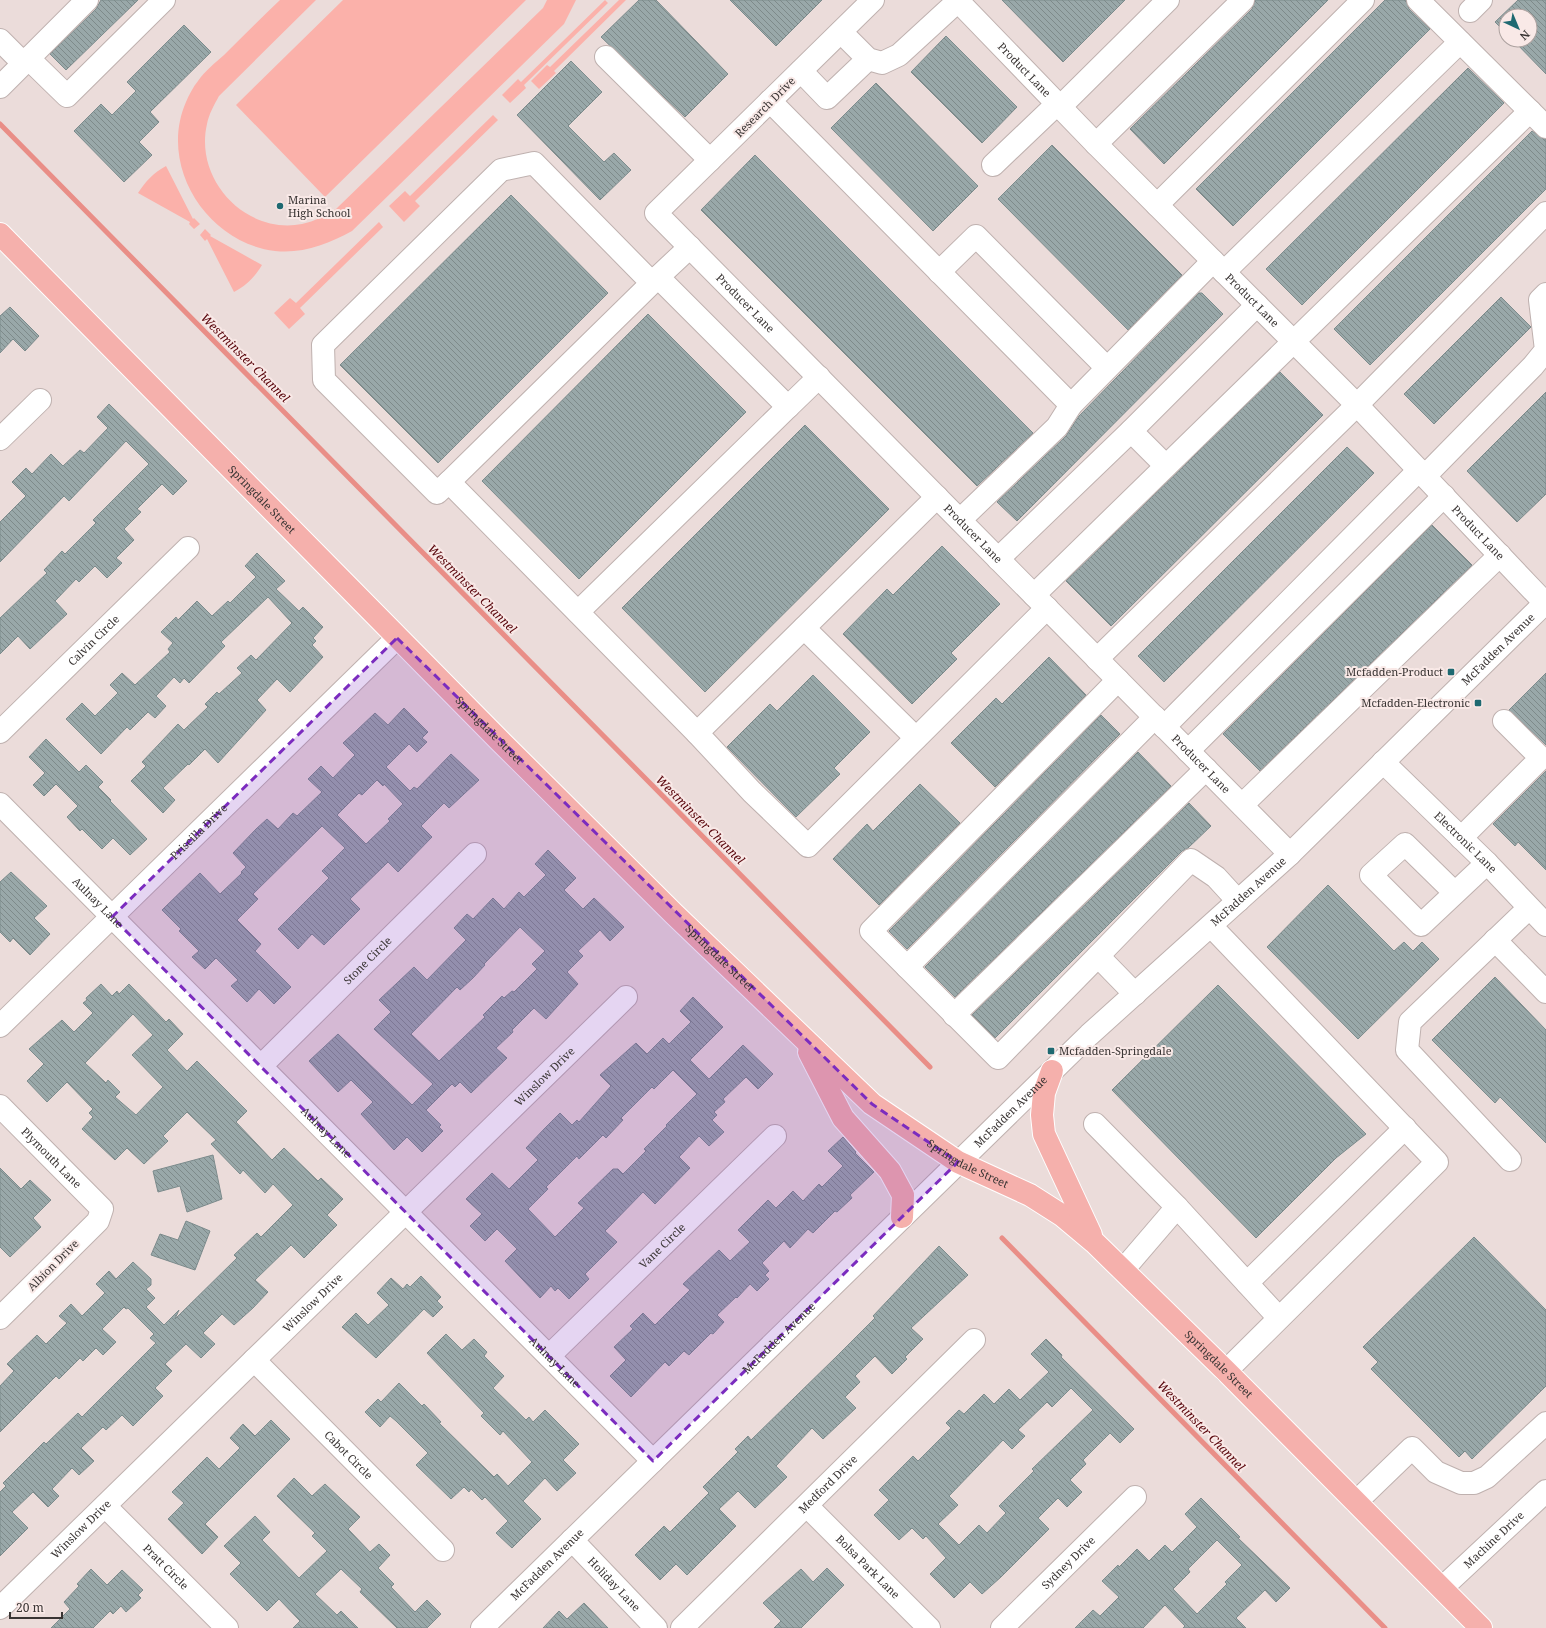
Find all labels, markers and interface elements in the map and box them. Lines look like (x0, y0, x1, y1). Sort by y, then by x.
north arrow (1498, 8, 1538, 48)
text: N (1517, 27, 1534, 44)
street label: Product Lane (995, 39, 1055, 100)
street label: Research Drive (731, 73, 798, 140)
place label: Marina High School (288, 192, 351, 220)
marker: Marina High School (275, 201, 285, 211)
street label: Producer Lane (713, 270, 778, 336)
street label: Product Lane (1222, 270, 1283, 330)
water label: Westminster Channel (197, 309, 294, 406)
street label: Springdale Street (225, 462, 299, 537)
street label: Producer Lane (941, 500, 1006, 566)
street label: Product Lane (1449, 501, 1508, 563)
water label: Westminster Channel (424, 540, 521, 637)
street label: McFadden Avenue (1458, 609, 1538, 688)
street label: Calvin Circle (64, 611, 122, 669)
place label: Mcfadden-Product (1346, 664, 1443, 679)
marker: Mcfadden-Product (1446, 667, 1456, 677)
street label: Springdale Street (453, 692, 527, 767)
place label: Mcfadden-Electronic (1361, 695, 1470, 710)
marker: Mcfadden-Electronic (1473, 698, 1483, 708)
street label: Producer Lane (1169, 731, 1234, 796)
water label: Westminster Channel (652, 771, 749, 868)
street label: Priscilla Drive (167, 800, 230, 863)
street label: Electronic Lane (1431, 808, 1500, 876)
street label: McFadden Avenue (1207, 853, 1289, 929)
street label: Aulnay Lane (70, 873, 127, 931)
street label: Springdale Street (682, 921, 758, 994)
street label: Stone Circle (340, 933, 395, 987)
street label: Winslow Drive (511, 1043, 578, 1109)
place label: Mcfadden-Springdale (1059, 1043, 1172, 1058)
marker: Mcfadden-Springdale (1046, 1046, 1056, 1056)
street label: McFadden Avenue (970, 1072, 1050, 1150)
street label: Aulnay Lane (298, 1103, 355, 1161)
street label: Plymouth Lane (18, 1124, 85, 1191)
street label: Springdale Street (924, 1135, 1011, 1191)
street label: Vane Circle (635, 1219, 688, 1271)
street label: Albion Drive (24, 1236, 82, 1294)
street label: Winslow Drive (279, 1270, 346, 1335)
street label: McFadden Avenue (739, 1298, 818, 1377)
street label: Springdale Street (1182, 1327, 1257, 1401)
street label: Aulnay Lane (526, 1333, 584, 1391)
water label: Westminster Channel (1154, 1377, 1249, 1475)
street label: Cabot Circle (321, 1427, 376, 1482)
street label: Medford Drive (795, 1451, 860, 1516)
street label: Winslow Drive (47, 1496, 114, 1561)
street label: Machine Drive (1460, 1507, 1527, 1571)
street label: McFadden Avenue (507, 1525, 587, 1603)
street label: Bolsa Park Lane (833, 1531, 903, 1602)
street label: Sydney Drive (1038, 1532, 1098, 1592)
street label: Pratt Circle (140, 1540, 192, 1593)
street label: Holiday Lane (585, 1553, 644, 1614)
scale bar (10, 1594, 62, 1620)
text: 20 m (16, 1599, 44, 1616)

